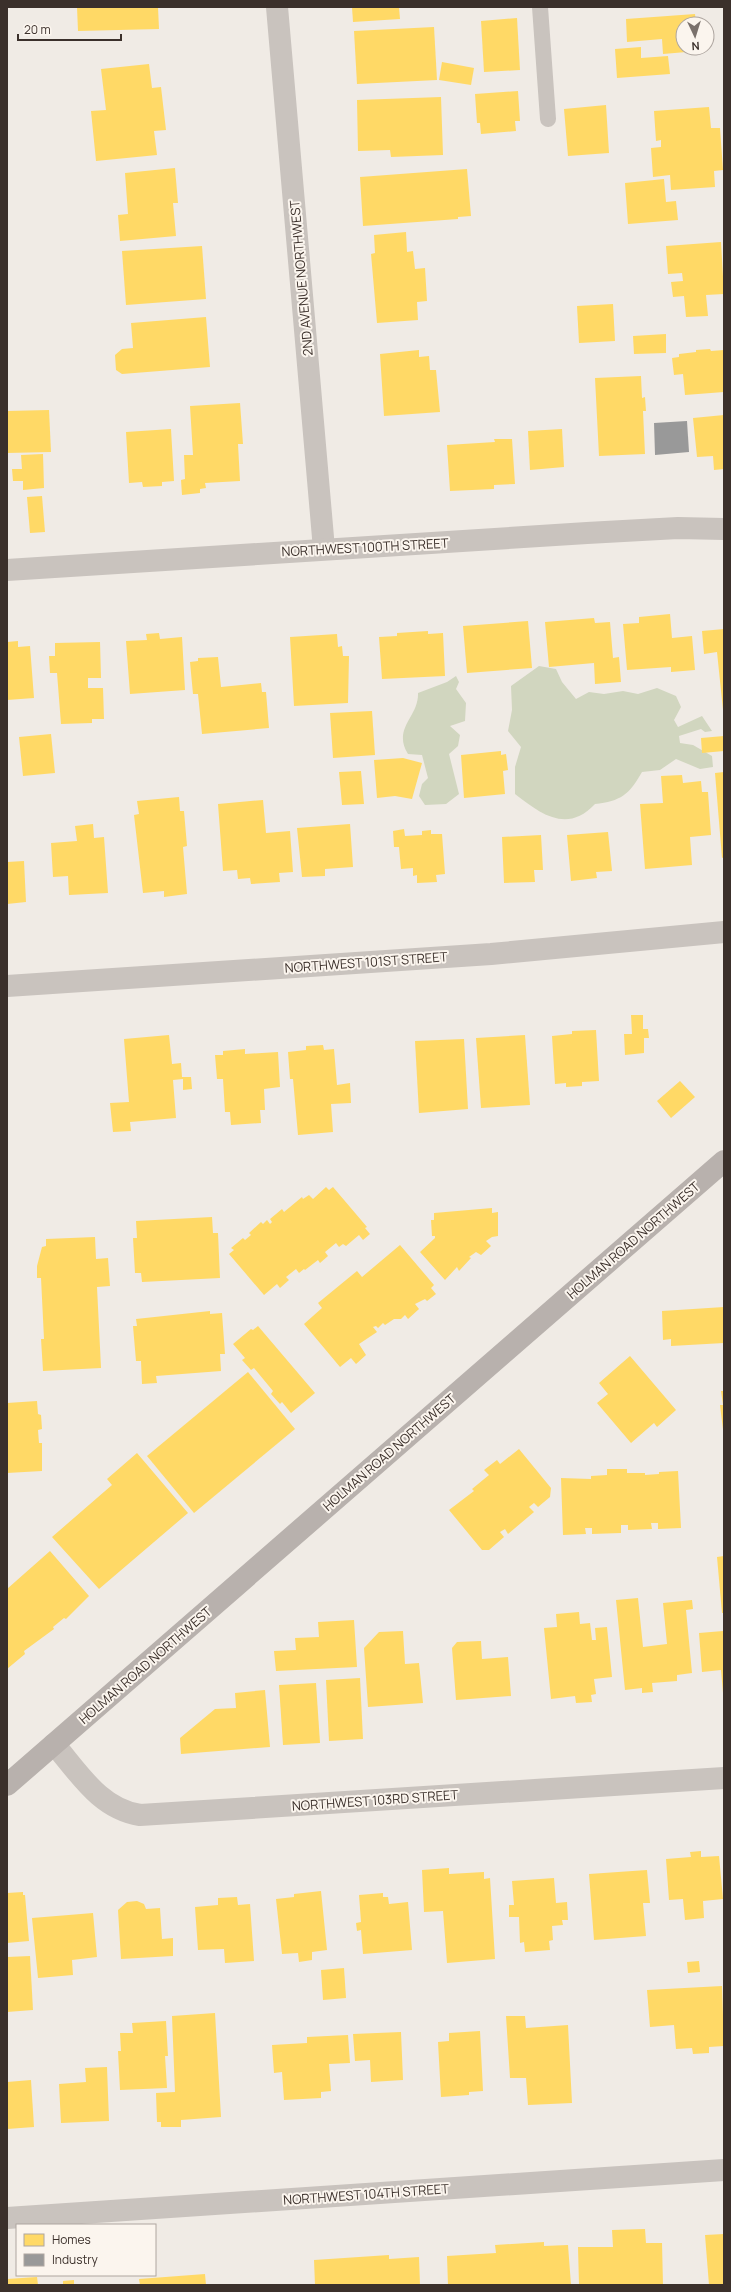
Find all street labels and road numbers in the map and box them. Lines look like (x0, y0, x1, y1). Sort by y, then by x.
street label: 2ND AVENUE NORTHWEST (285, 199, 317, 357)
street label: NORTHWEST 100TH STREET (281, 534, 449, 560)
street label: NORTHWEST 101ST STREET (284, 947, 448, 977)
street label: HOLMAN ROAD NORTHWEST (563, 1177, 703, 1303)
street label: HOLMAN ROAD NORTHWEST (319, 1389, 459, 1515)
street label: HOLMAN ROAD NORTHWEST (75, 1602, 215, 1728)
street label: NORTHWEST 103RD STREET (291, 1785, 459, 1815)
street label: NORTHWEST 104TH STREET (283, 2179, 450, 2209)

